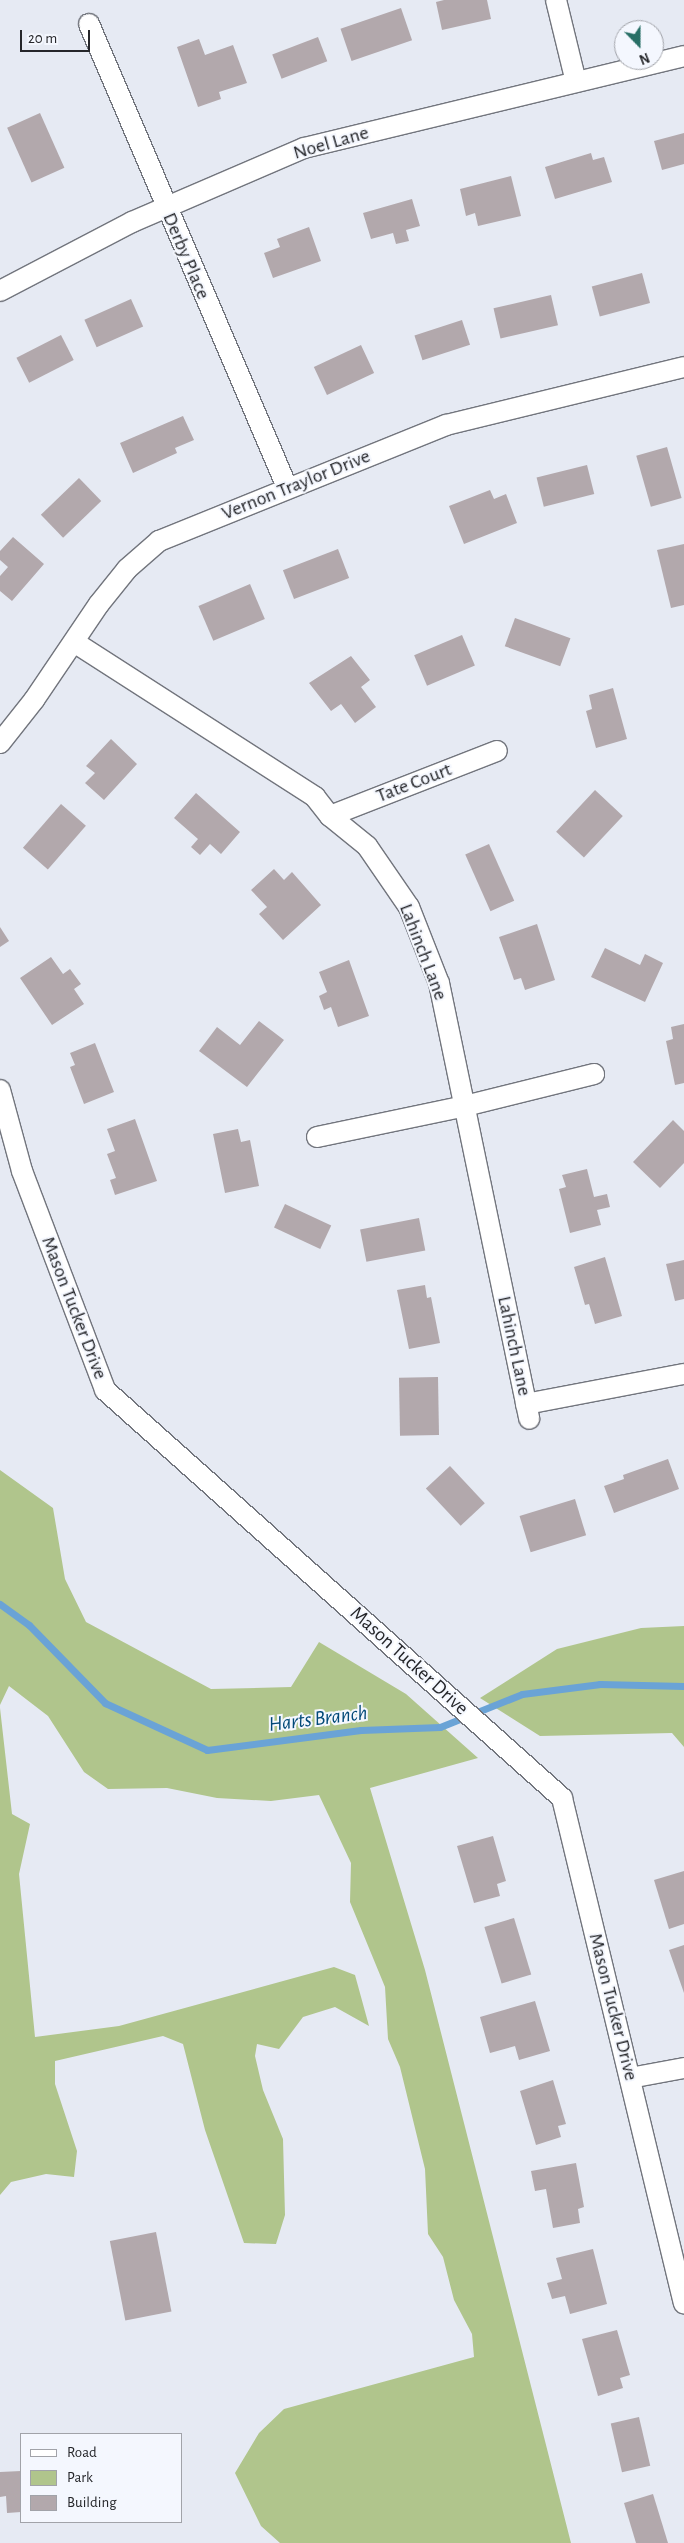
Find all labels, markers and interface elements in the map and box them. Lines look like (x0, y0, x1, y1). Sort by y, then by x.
scale bar (22, 20, 92, 52)
north arrow (614, 20, 664, 70)
text: 20 m (28, 31, 57, 46)
text: N (637, 50, 651, 66)
street label: Noel Lane (290, 121, 372, 165)
street label: Derby Place (157, 209, 215, 303)
street label: Vernon Traylor Drive (218, 444, 374, 526)
street label: Tate Court (373, 758, 455, 808)
street label: Lahinch Lane (394, 900, 452, 1004)
street label: Mason Tucker Drive (36, 1233, 112, 1383)
street label: Lahinch Lane (492, 1294, 536, 1398)
street label: Mason Tucker Drive (345, 1602, 473, 1720)
water label: Harts Branch (267, 1700, 369, 1738)
street label: Mason Tucker Drive (583, 1931, 643, 2083)
legend (20, 2433, 182, 2523)
text: Road (67, 2445, 97, 2460)
text: Park (67, 2470, 93, 2485)
text: Building (67, 2495, 117, 2510)

